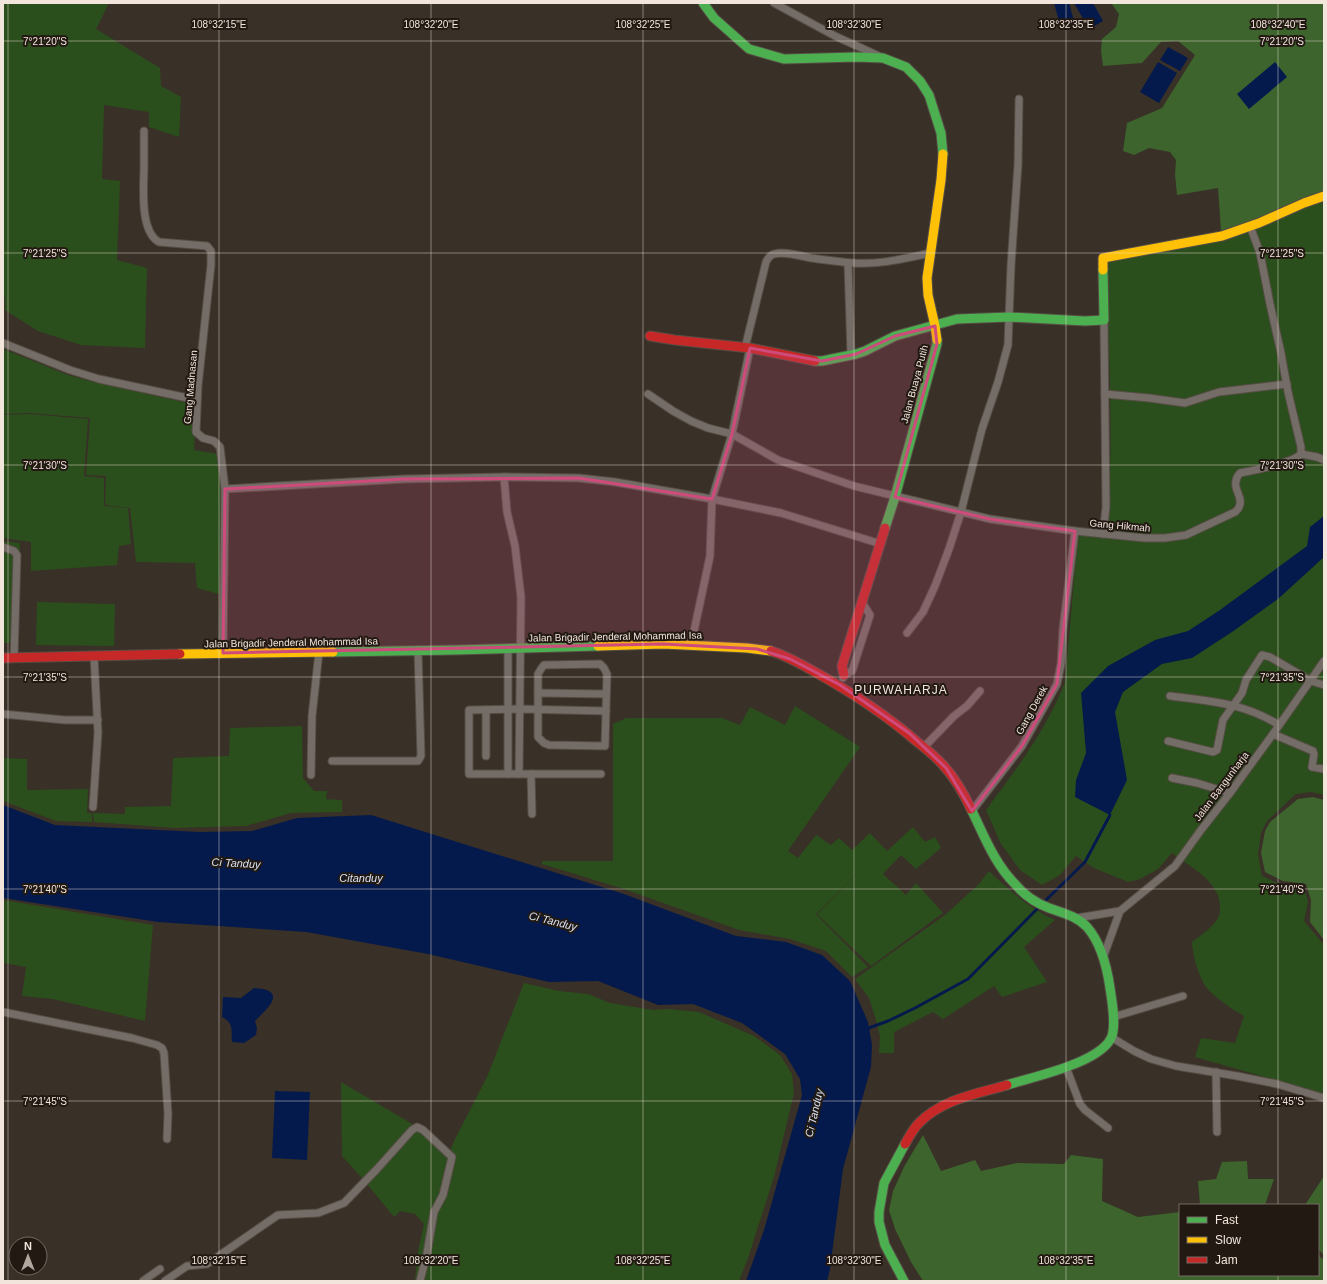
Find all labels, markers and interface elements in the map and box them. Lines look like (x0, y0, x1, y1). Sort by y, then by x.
text: 108°32'15"E (191, 19, 247, 30)
text: 108°32'20"E (403, 19, 459, 30)
text: 108°32'25"E (615, 19, 671, 30)
text: 108°32'30"E (826, 19, 882, 30)
text: 108°32'35"E (1038, 19, 1094, 30)
text: 108°32'40"E (1250, 19, 1306, 30)
text: 7°21'20"S (23, 36, 67, 47)
text: 7°21'20"S (1260, 36, 1304, 47)
text: 7°21'25"S (23, 248, 67, 259)
text: 7°21'25"S (1260, 248, 1304, 259)
street label: Jalan Buaya Putih (899, 344, 930, 424)
street label: Gang Madnasan (182, 350, 199, 424)
text: 7°21'30"S (23, 460, 67, 471)
text: 7°21'30"S (1260, 460, 1304, 471)
street label: Gang Hikmah (1089, 517, 1151, 534)
street label: Jalan Brigadir Jenderal Mohammad Isa (528, 629, 703, 644)
street label: Jalan Brigadir Jenderal Mohammad Isa (204, 635, 379, 650)
text: 7°21'35"S (23, 672, 67, 683)
text: 7°21'35"S (1260, 672, 1304, 683)
district label: PURWAHARJA (854, 683, 948, 697)
street label: Gang Derek (1014, 683, 1050, 736)
street label: Jalan Bangunharja (1192, 749, 1251, 823)
water label: Ci Tanduy (211, 856, 262, 870)
water label: Citanduy (339, 872, 384, 884)
text: 7°21'40"S (23, 884, 67, 895)
text: 7°21'40"S (1260, 884, 1304, 895)
water label: Ci Tanduy (528, 909, 580, 933)
water label: Ci Tanduy (803, 1086, 826, 1138)
text: 7°21'45"S (23, 1096, 67, 1107)
text: 7°21'45"S (1260, 1096, 1304, 1107)
legend (1179, 1204, 1319, 1276)
text: Fast (1215, 1213, 1239, 1227)
text: Slow (1215, 1233, 1241, 1247)
north arrow (8, 1236, 48, 1276)
text: N (24, 1240, 32, 1252)
text: Jam (1215, 1253, 1238, 1267)
text: 108°32'15"E (191, 1255, 247, 1266)
text: 108°32'20"E (403, 1255, 459, 1266)
text: 108°32'25"E (615, 1255, 671, 1266)
text: 108°32'30"E (826, 1255, 882, 1266)
text: 108°32'35"E (1038, 1255, 1094, 1266)

